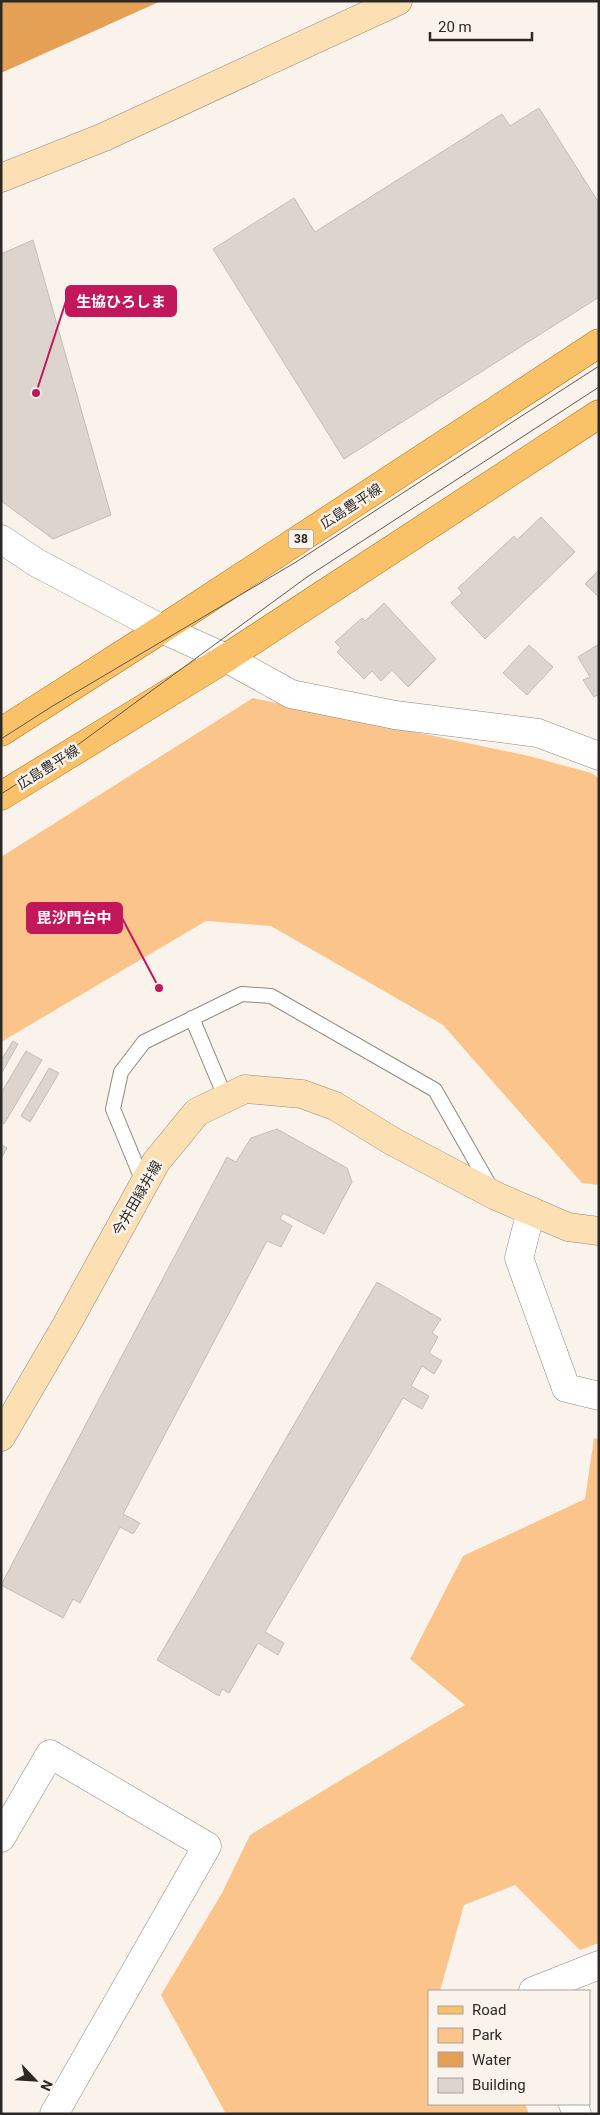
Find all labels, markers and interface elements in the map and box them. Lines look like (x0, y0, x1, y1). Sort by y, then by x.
scale bar (430, 10, 532, 42)
text: 20 m (438, 18, 472, 36)
callout: 生協ひろしま (66, 286, 176, 316)
text: 生協ひろしま (76, 293, 166, 311)
street label: 広島豊平線 (317, 480, 385, 532)
road number: 38 (288, 530, 314, 548)
street label: 広島豊平線 (14, 742, 82, 792)
callout: 毘沙門台中 (27, 903, 122, 933)
text: 毘沙門台中 (36, 909, 112, 927)
street label: 今井田緑井線 (109, 1158, 165, 1238)
legend (428, 1990, 590, 2105)
text: Road (472, 2001, 506, 2019)
text: Park (472, 2026, 503, 2044)
text: Water (472, 2051, 511, 2069)
north arrow (10, 2055, 60, 2105)
text: Building (472, 2076, 526, 2094)
text: N (37, 2078, 56, 2093)

